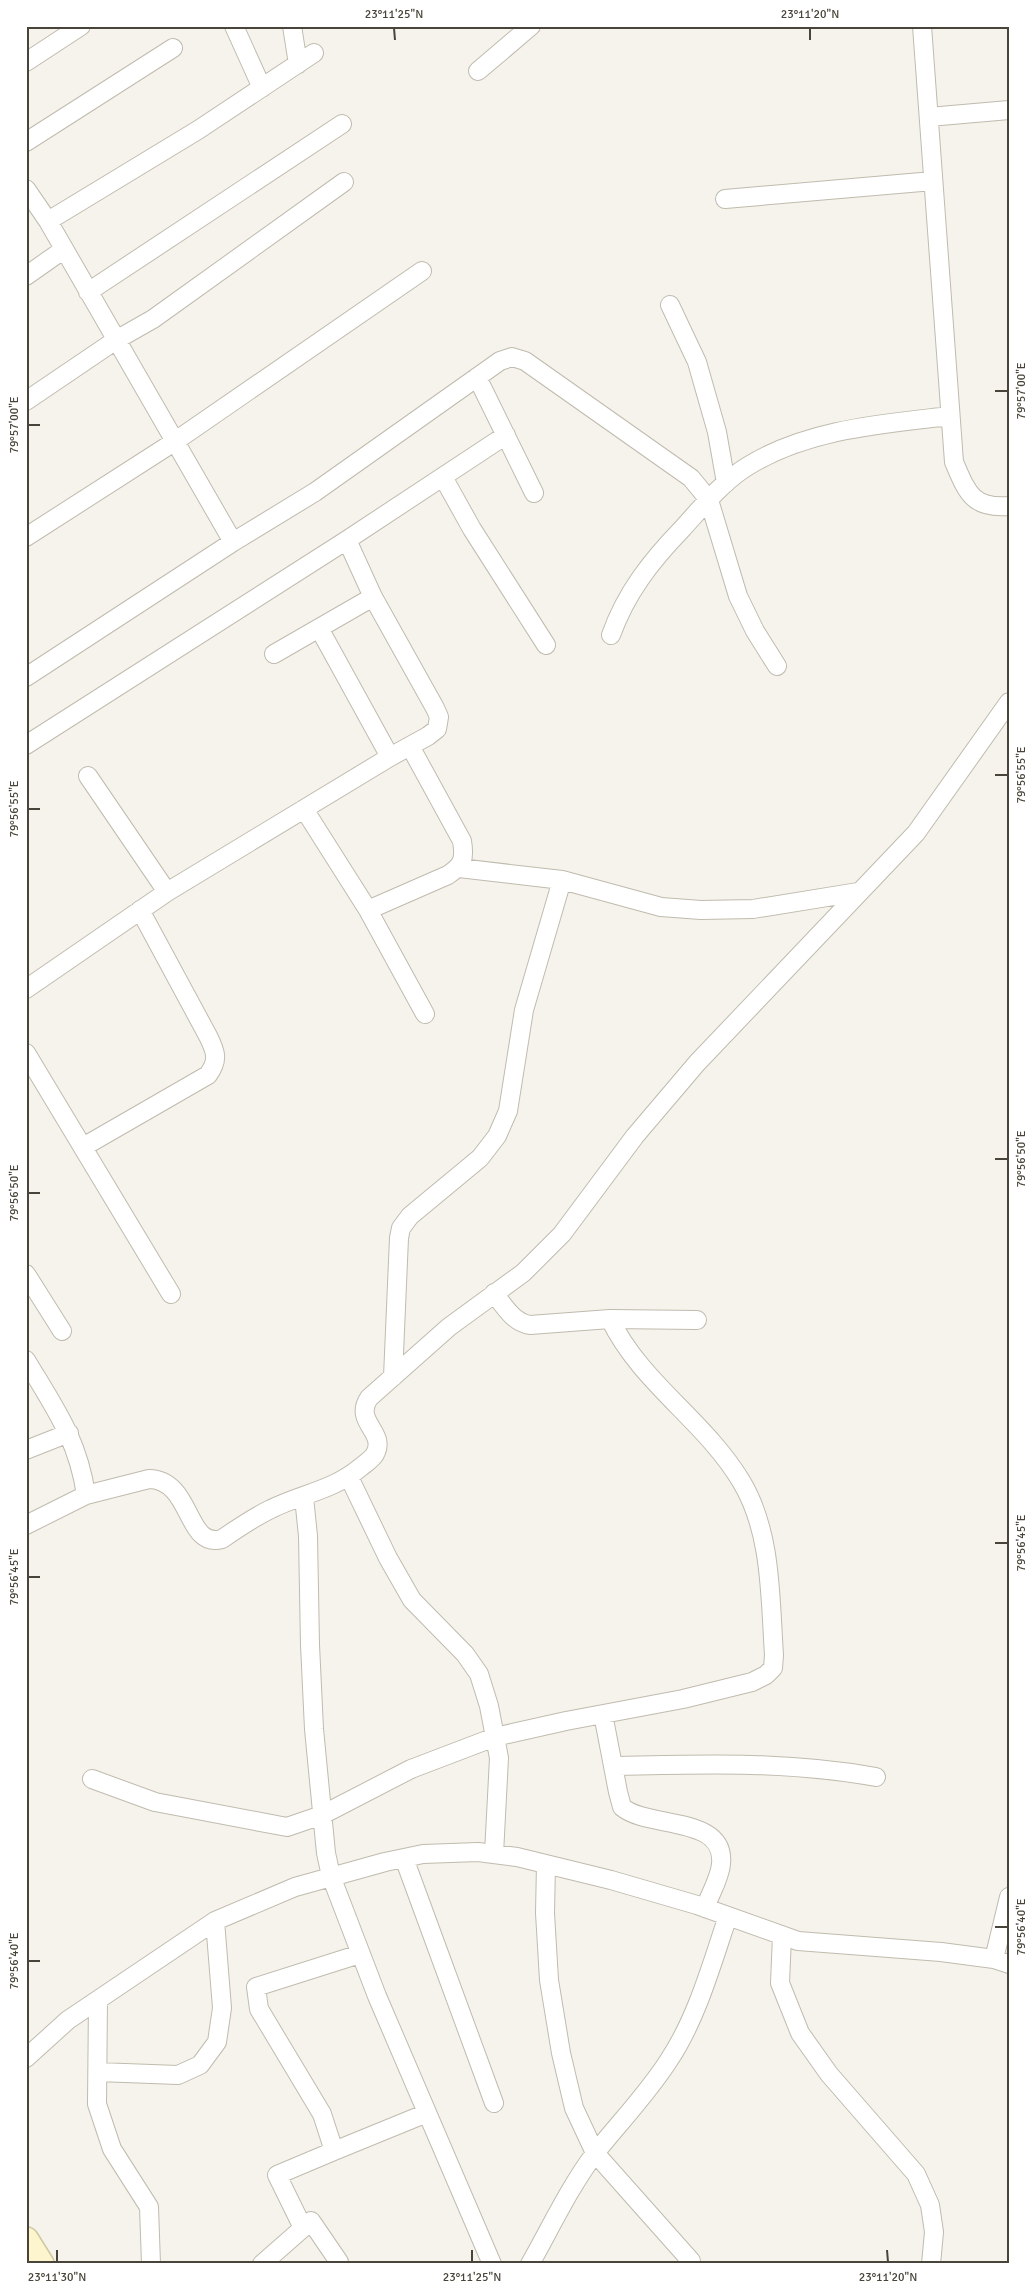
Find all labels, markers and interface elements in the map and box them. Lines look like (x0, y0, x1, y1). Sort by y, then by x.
text: 23°11'25"N (365, 7, 423, 22)
text: 23°11'20"N (781, 7, 839, 22)
text: 79°57'00"E (1014, 362, 1029, 420)
text: 79°57'00"E (7, 396, 22, 454)
text: 79°56'55"E (1014, 746, 1029, 804)
text: 79°56'55"E (7, 780, 22, 838)
text: 79°56'50"E (1014, 1130, 1029, 1188)
text: 79°56'50"E (7, 1164, 22, 1222)
text: 79°56'45"E (1014, 1514, 1029, 1572)
text: 79°56'45"E (7, 1548, 22, 1606)
text: 79°56'40"E (1014, 1898, 1029, 1956)
text: 79°56'40"E (7, 1932, 22, 1990)
text: 23°11'30"N (28, 2270, 86, 2285)
text: 23°11'25"N (443, 2270, 501, 2285)
text: 23°11'20"N (859, 2270, 917, 2285)

